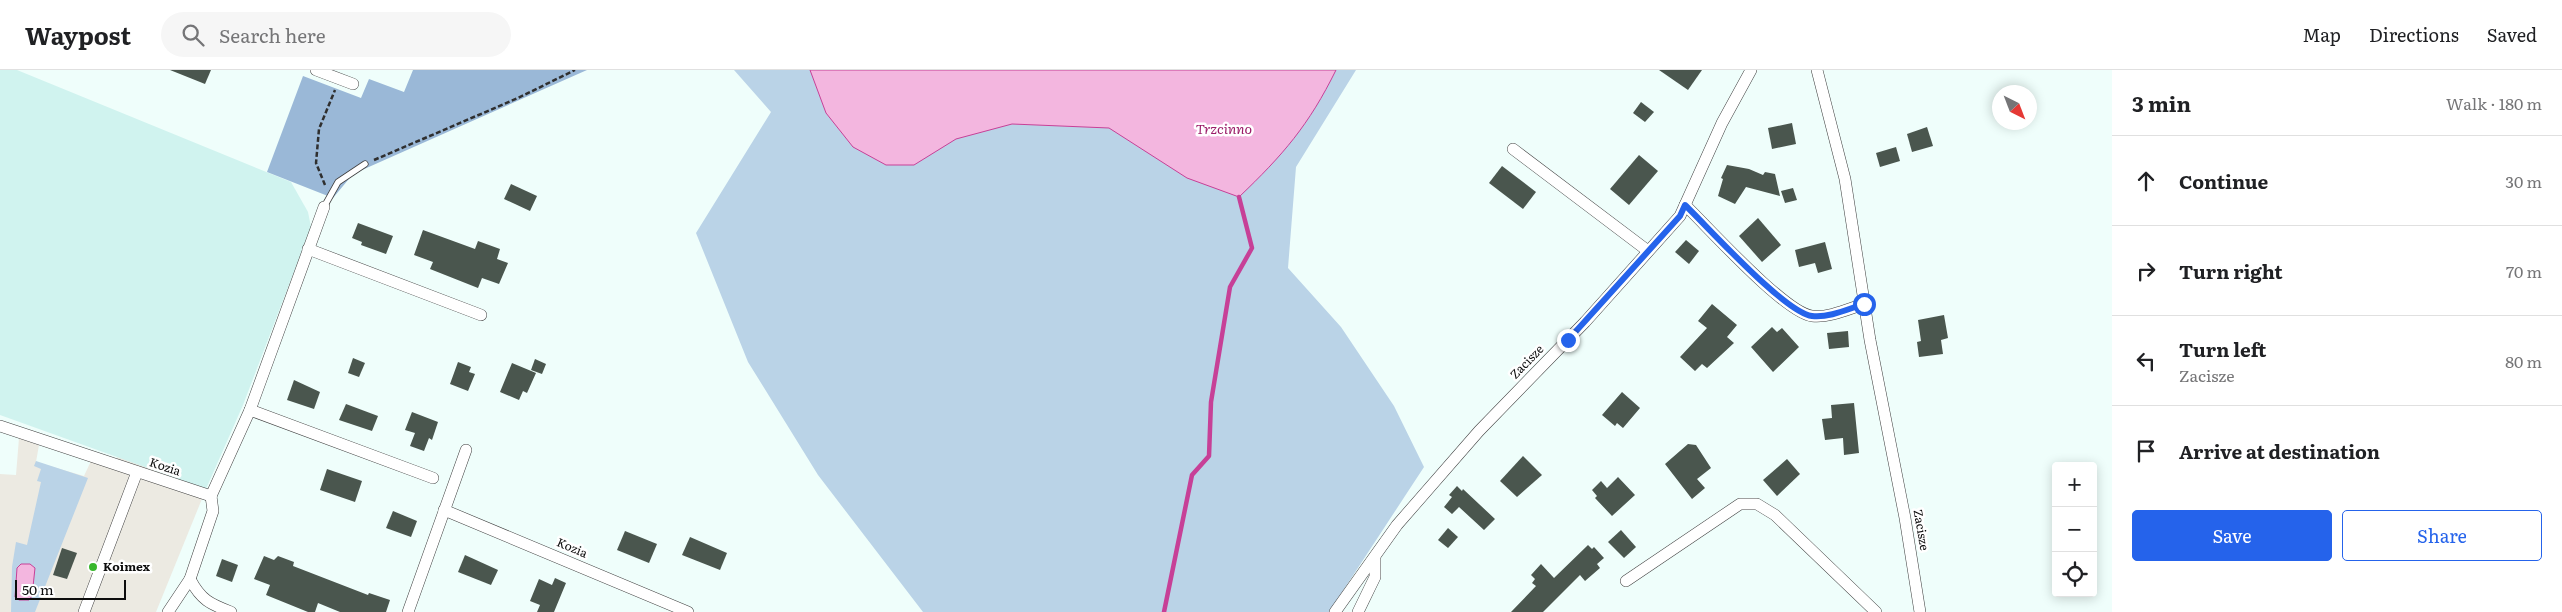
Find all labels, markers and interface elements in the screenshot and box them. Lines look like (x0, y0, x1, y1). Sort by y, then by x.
search box (161, 12, 511, 57)
text: Waypost (25, 17, 131, 52)
icon: search (179, 21, 207, 49)
text: Search here (219, 21, 326, 49)
text: Map (2303, 21, 2341, 48)
text: Directions (2369, 21, 2459, 48)
text: Saved (2487, 21, 2537, 48)
north arrow (1992, 85, 2037, 130)
text: 3 min (2132, 87, 2191, 118)
text: Walk · 180 m (2446, 91, 2542, 115)
water label: Trzcinno (1196, 118, 1252, 138)
icon: ahead (2132, 167, 2160, 195)
text: Continue (2179, 167, 2268, 195)
text: 30 m (2505, 169, 2542, 193)
icon: right (2132, 257, 2160, 285)
text: Turn right (2179, 257, 2283, 285)
text: 70 m (2506, 259, 2542, 283)
route start (1853, 293, 1876, 316)
route end (1557, 329, 1580, 352)
text: Turn left (2179, 335, 2266, 363)
street label: Zacisze (1505, 340, 1547, 383)
icon: left (2132, 347, 2160, 375)
text: 80 m (2505, 349, 2542, 373)
text: Zacisze (2179, 363, 2235, 387)
icon: arrive (2132, 437, 2160, 465)
text: Arrive at destination (2179, 437, 2380, 465)
street label: Kozia (147, 453, 184, 480)
map controls (2052, 462, 2097, 597)
button: + (2052, 462, 2097, 507)
button: − (2052, 507, 2097, 552)
street label: Zacisze (1910, 508, 1934, 552)
button: Save (2132, 510, 2332, 561)
button: Share (2342, 510, 2542, 561)
street label: Kozia (554, 533, 591, 562)
button: locate (2052, 552, 2097, 597)
place label: Koimex (103, 557, 151, 575)
marker: Koimex (87, 561, 99, 573)
scale bar (15, 577, 126, 600)
text: 50 m (22, 579, 54, 599)

